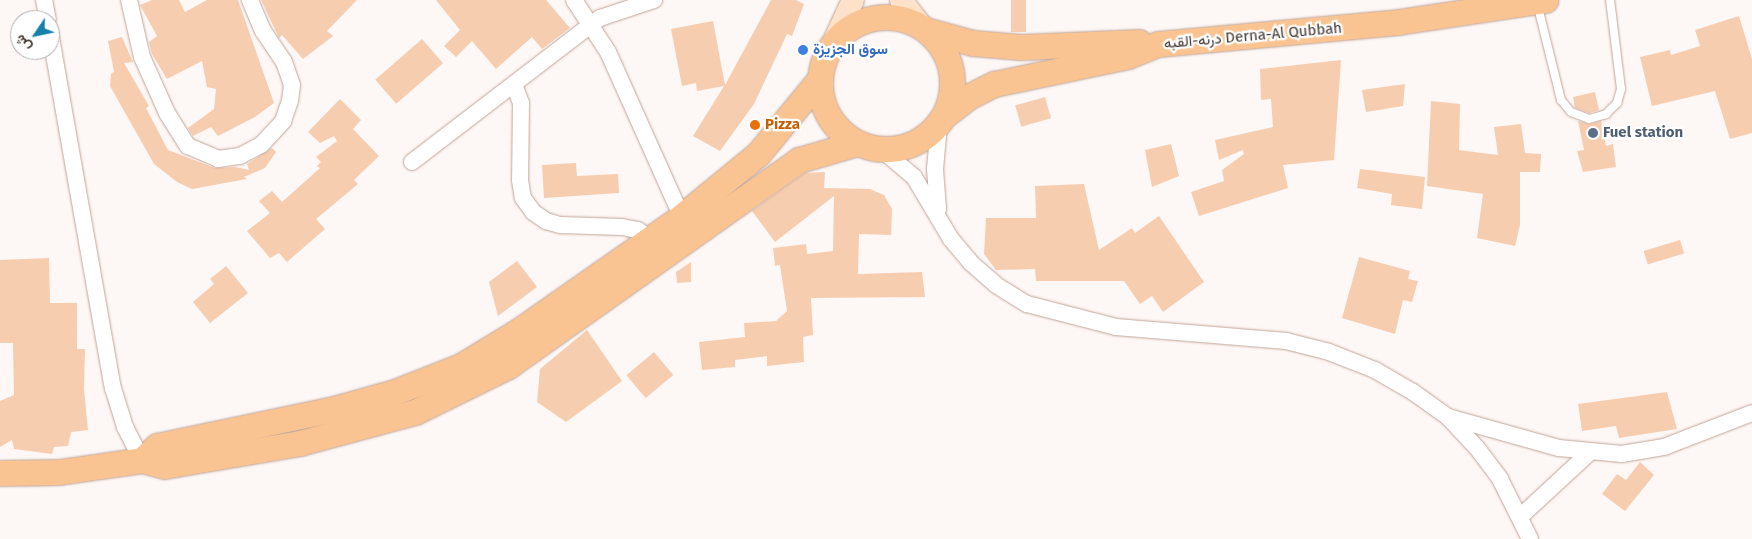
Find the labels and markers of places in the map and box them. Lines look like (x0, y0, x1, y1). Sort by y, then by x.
place label: سوق الجزيزة (813, 41, 888, 59)
marker: سوق الجزيزة (797, 44, 809, 56)
place label: Pizza (765, 116, 800, 134)
marker: Pizza (749, 119, 761, 131)
place label: Fuel station (1603, 124, 1683, 142)
marker: Fuel station (1587, 127, 1599, 139)

